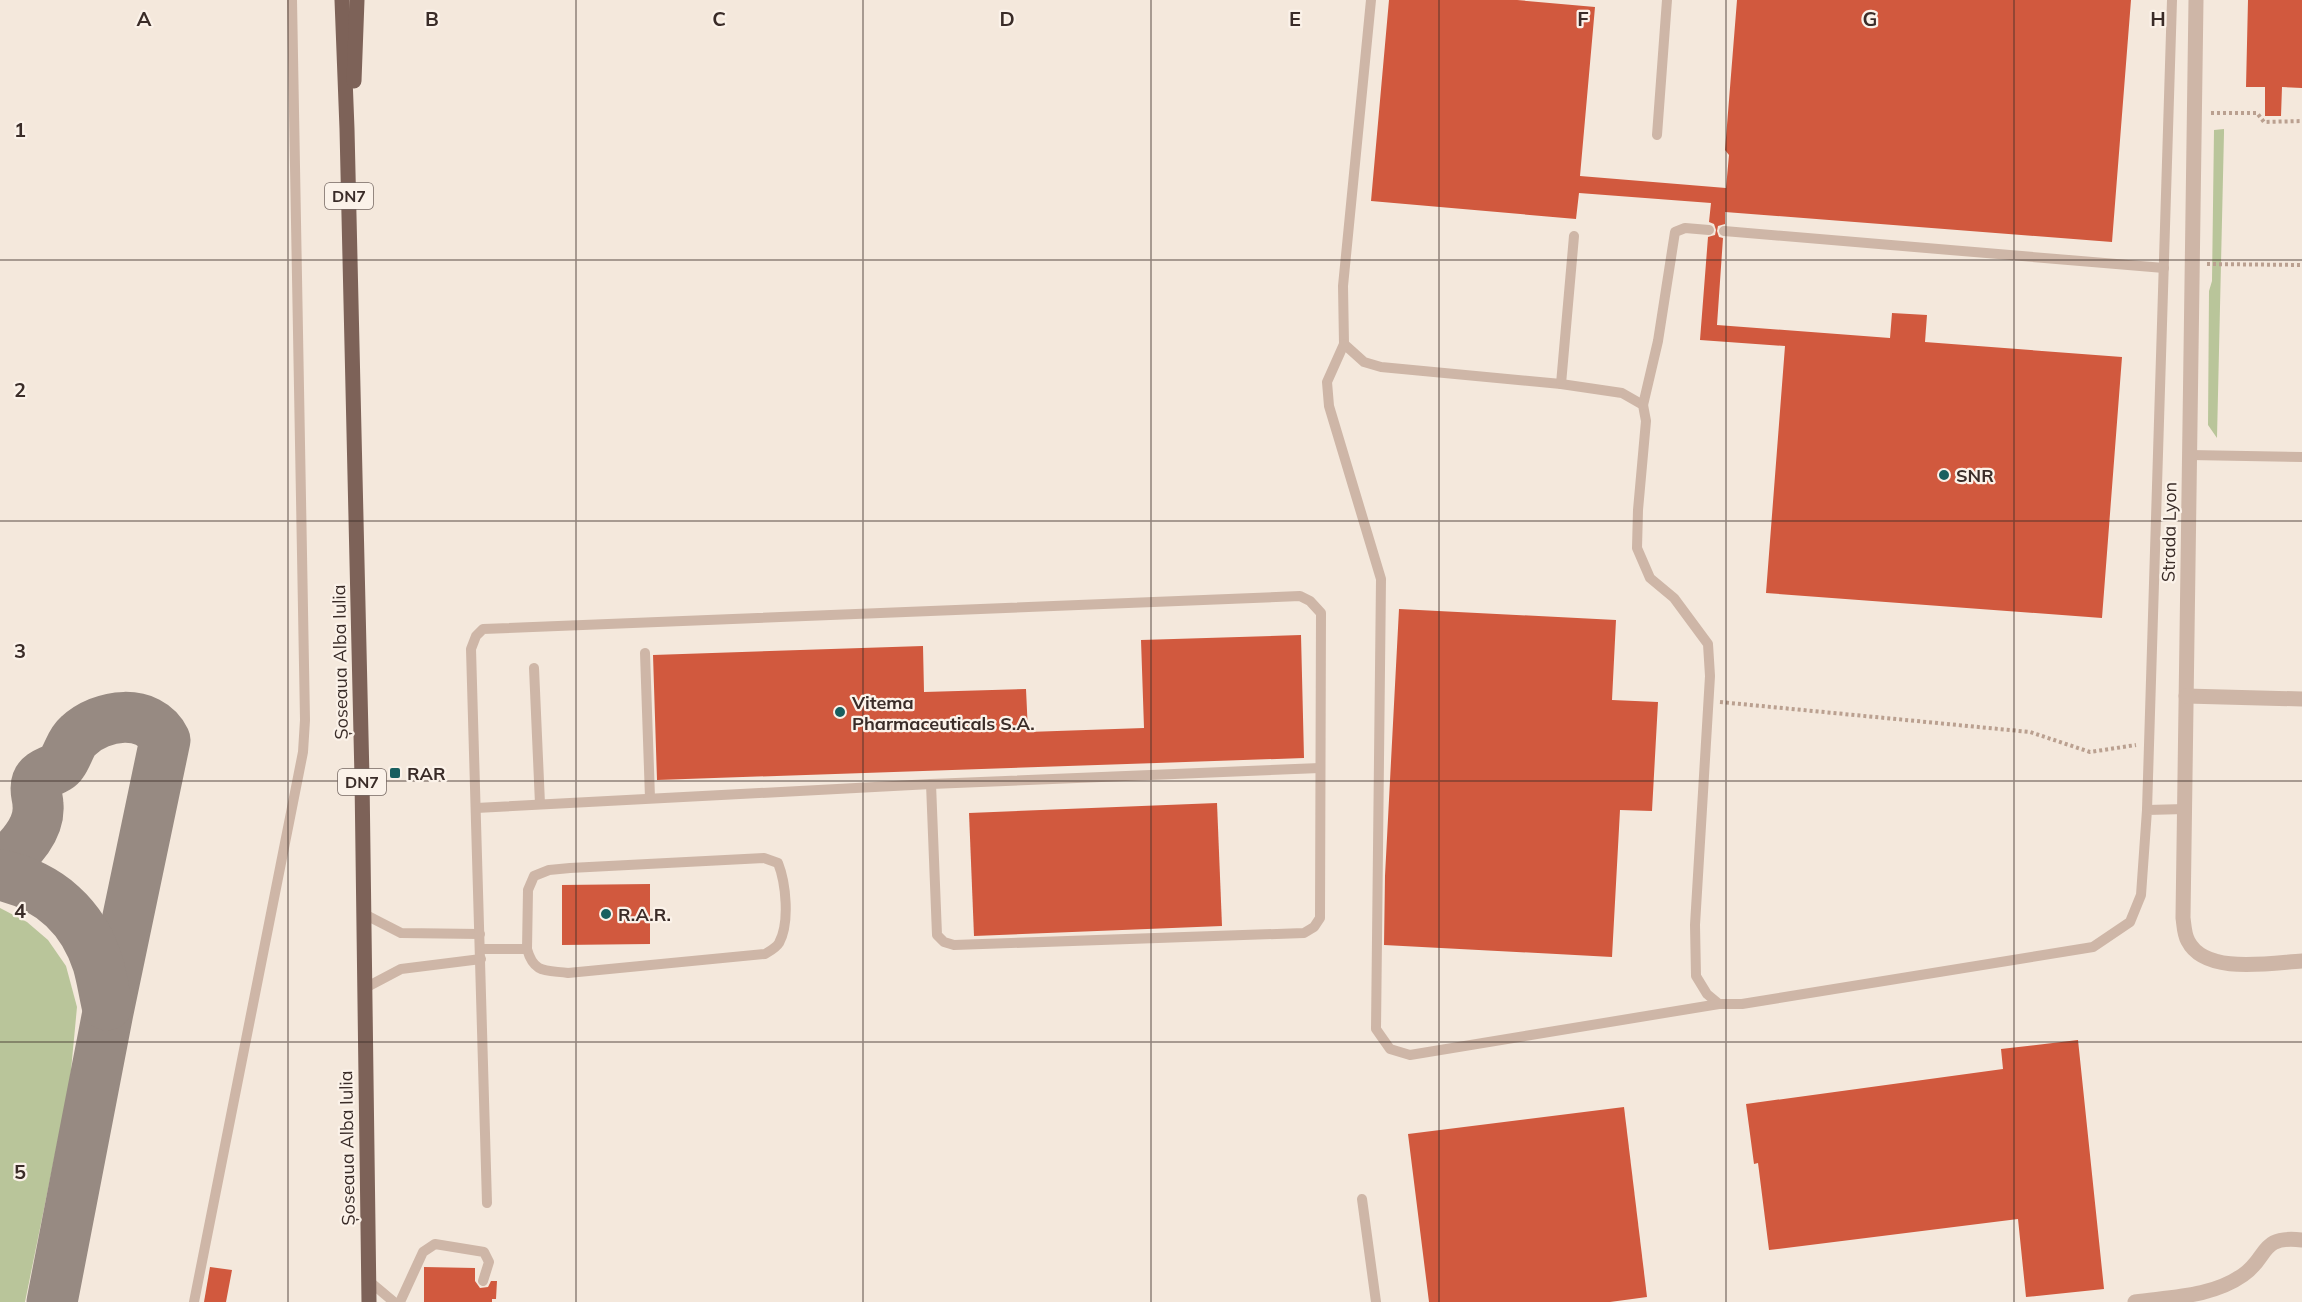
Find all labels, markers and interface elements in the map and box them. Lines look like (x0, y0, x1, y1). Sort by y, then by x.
text: A (137, 6, 152, 31)
text: B (425, 6, 439, 31)
text: C (712, 6, 726, 31)
text: D (999, 6, 1015, 31)
text: E (1289, 6, 1301, 31)
text: F (1577, 6, 1589, 31)
text: G (1863, 6, 1877, 31)
text: H (2150, 6, 2166, 31)
text: 1 (14, 117, 26, 142)
road number: DN7 (325, 183, 373, 209)
text: 2 (14, 377, 26, 402)
place label: SNR (1956, 464, 1994, 487)
marker: SNR (1937, 468, 1951, 482)
street label: Strada Lyon (2157, 482, 2181, 582)
street label: Șoseaua Alba Iulia (327, 584, 353, 740)
text: 3 (14, 638, 26, 663)
place label: Vitema Pharmaceuticals S.A. (851, 691, 1035, 735)
marker: Vitema Pharmaceuticals S.A. (833, 705, 847, 719)
place label: RAR (407, 762, 446, 785)
marker: RAR (388, 766, 402, 780)
road number: DN7 (338, 769, 386, 795)
text: 4 (14, 898, 26, 923)
place label: R.A.R. (618, 903, 671, 926)
marker: R.A.R. (599, 907, 613, 921)
street label: Șoseaua Alba Iulia (334, 1070, 360, 1226)
text: 5 (14, 1159, 26, 1184)

